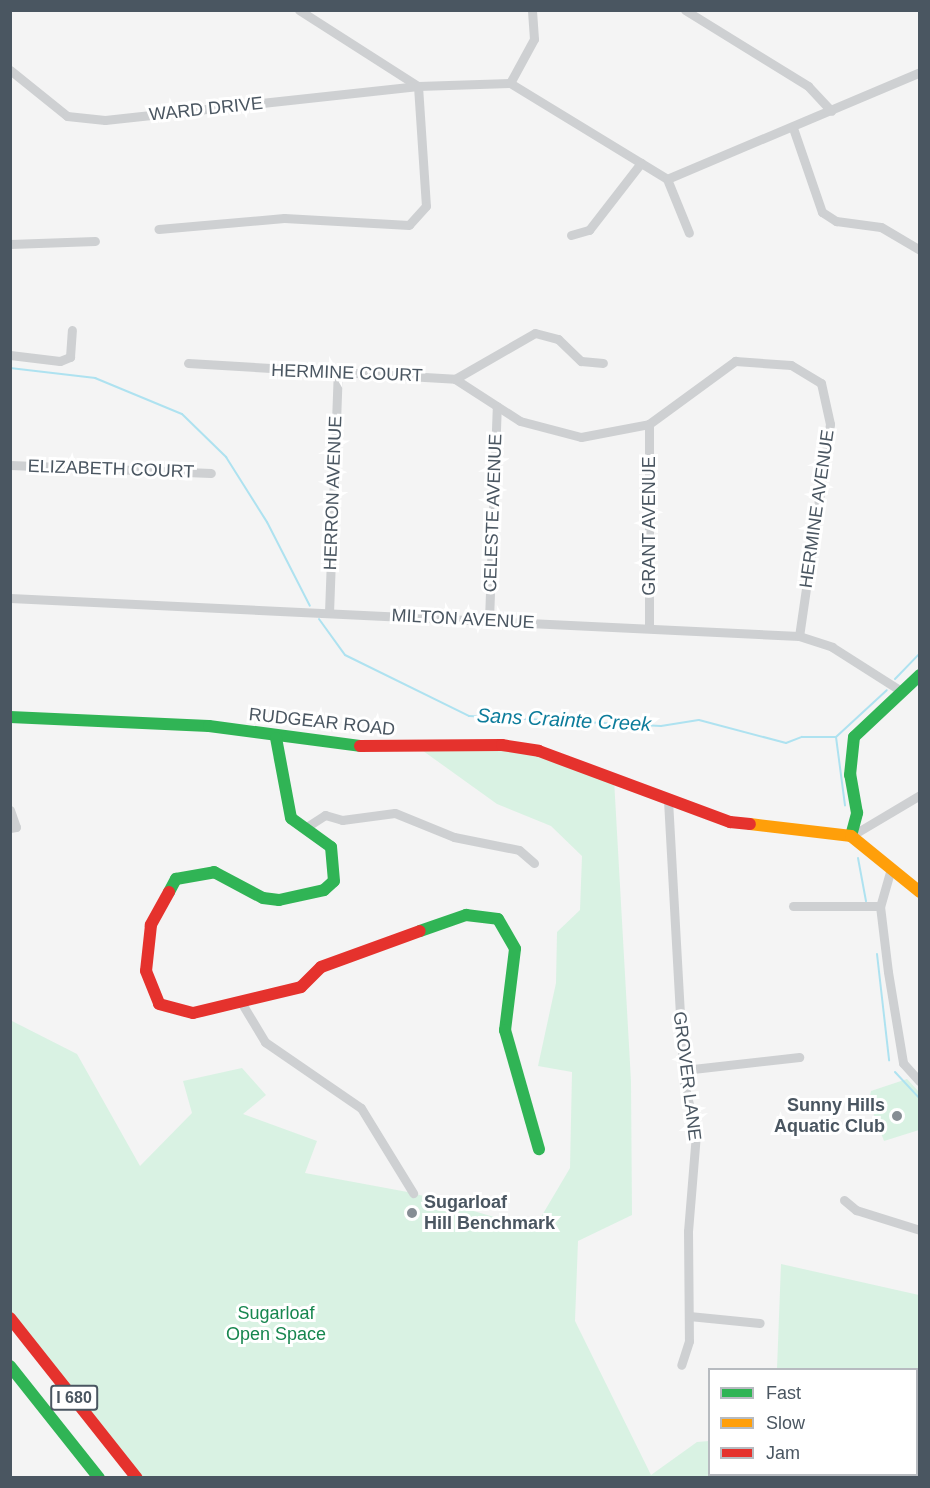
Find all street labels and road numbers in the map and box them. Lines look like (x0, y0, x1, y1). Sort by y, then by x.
street label: WARD DRIVE (148, 92, 264, 126)
street label: HERMINE COURT (271, 360, 423, 386)
street label: HERRON AVENUE (319, 415, 347, 571)
street label: HERMINE AVENUE (795, 428, 839, 590)
street label: CELESTE AVENUE (479, 433, 507, 593)
street label: ELIZABETH COURT (27, 455, 195, 483)
street label: GRANT AVENUE (638, 456, 660, 596)
street label: MILTON AVENUE (391, 604, 535, 634)
street label: RUDGEAR ROAD (248, 704, 396, 740)
street label: GROVER LANE (668, 1010, 706, 1142)
road number: I 680 (50, 1385, 98, 1411)

